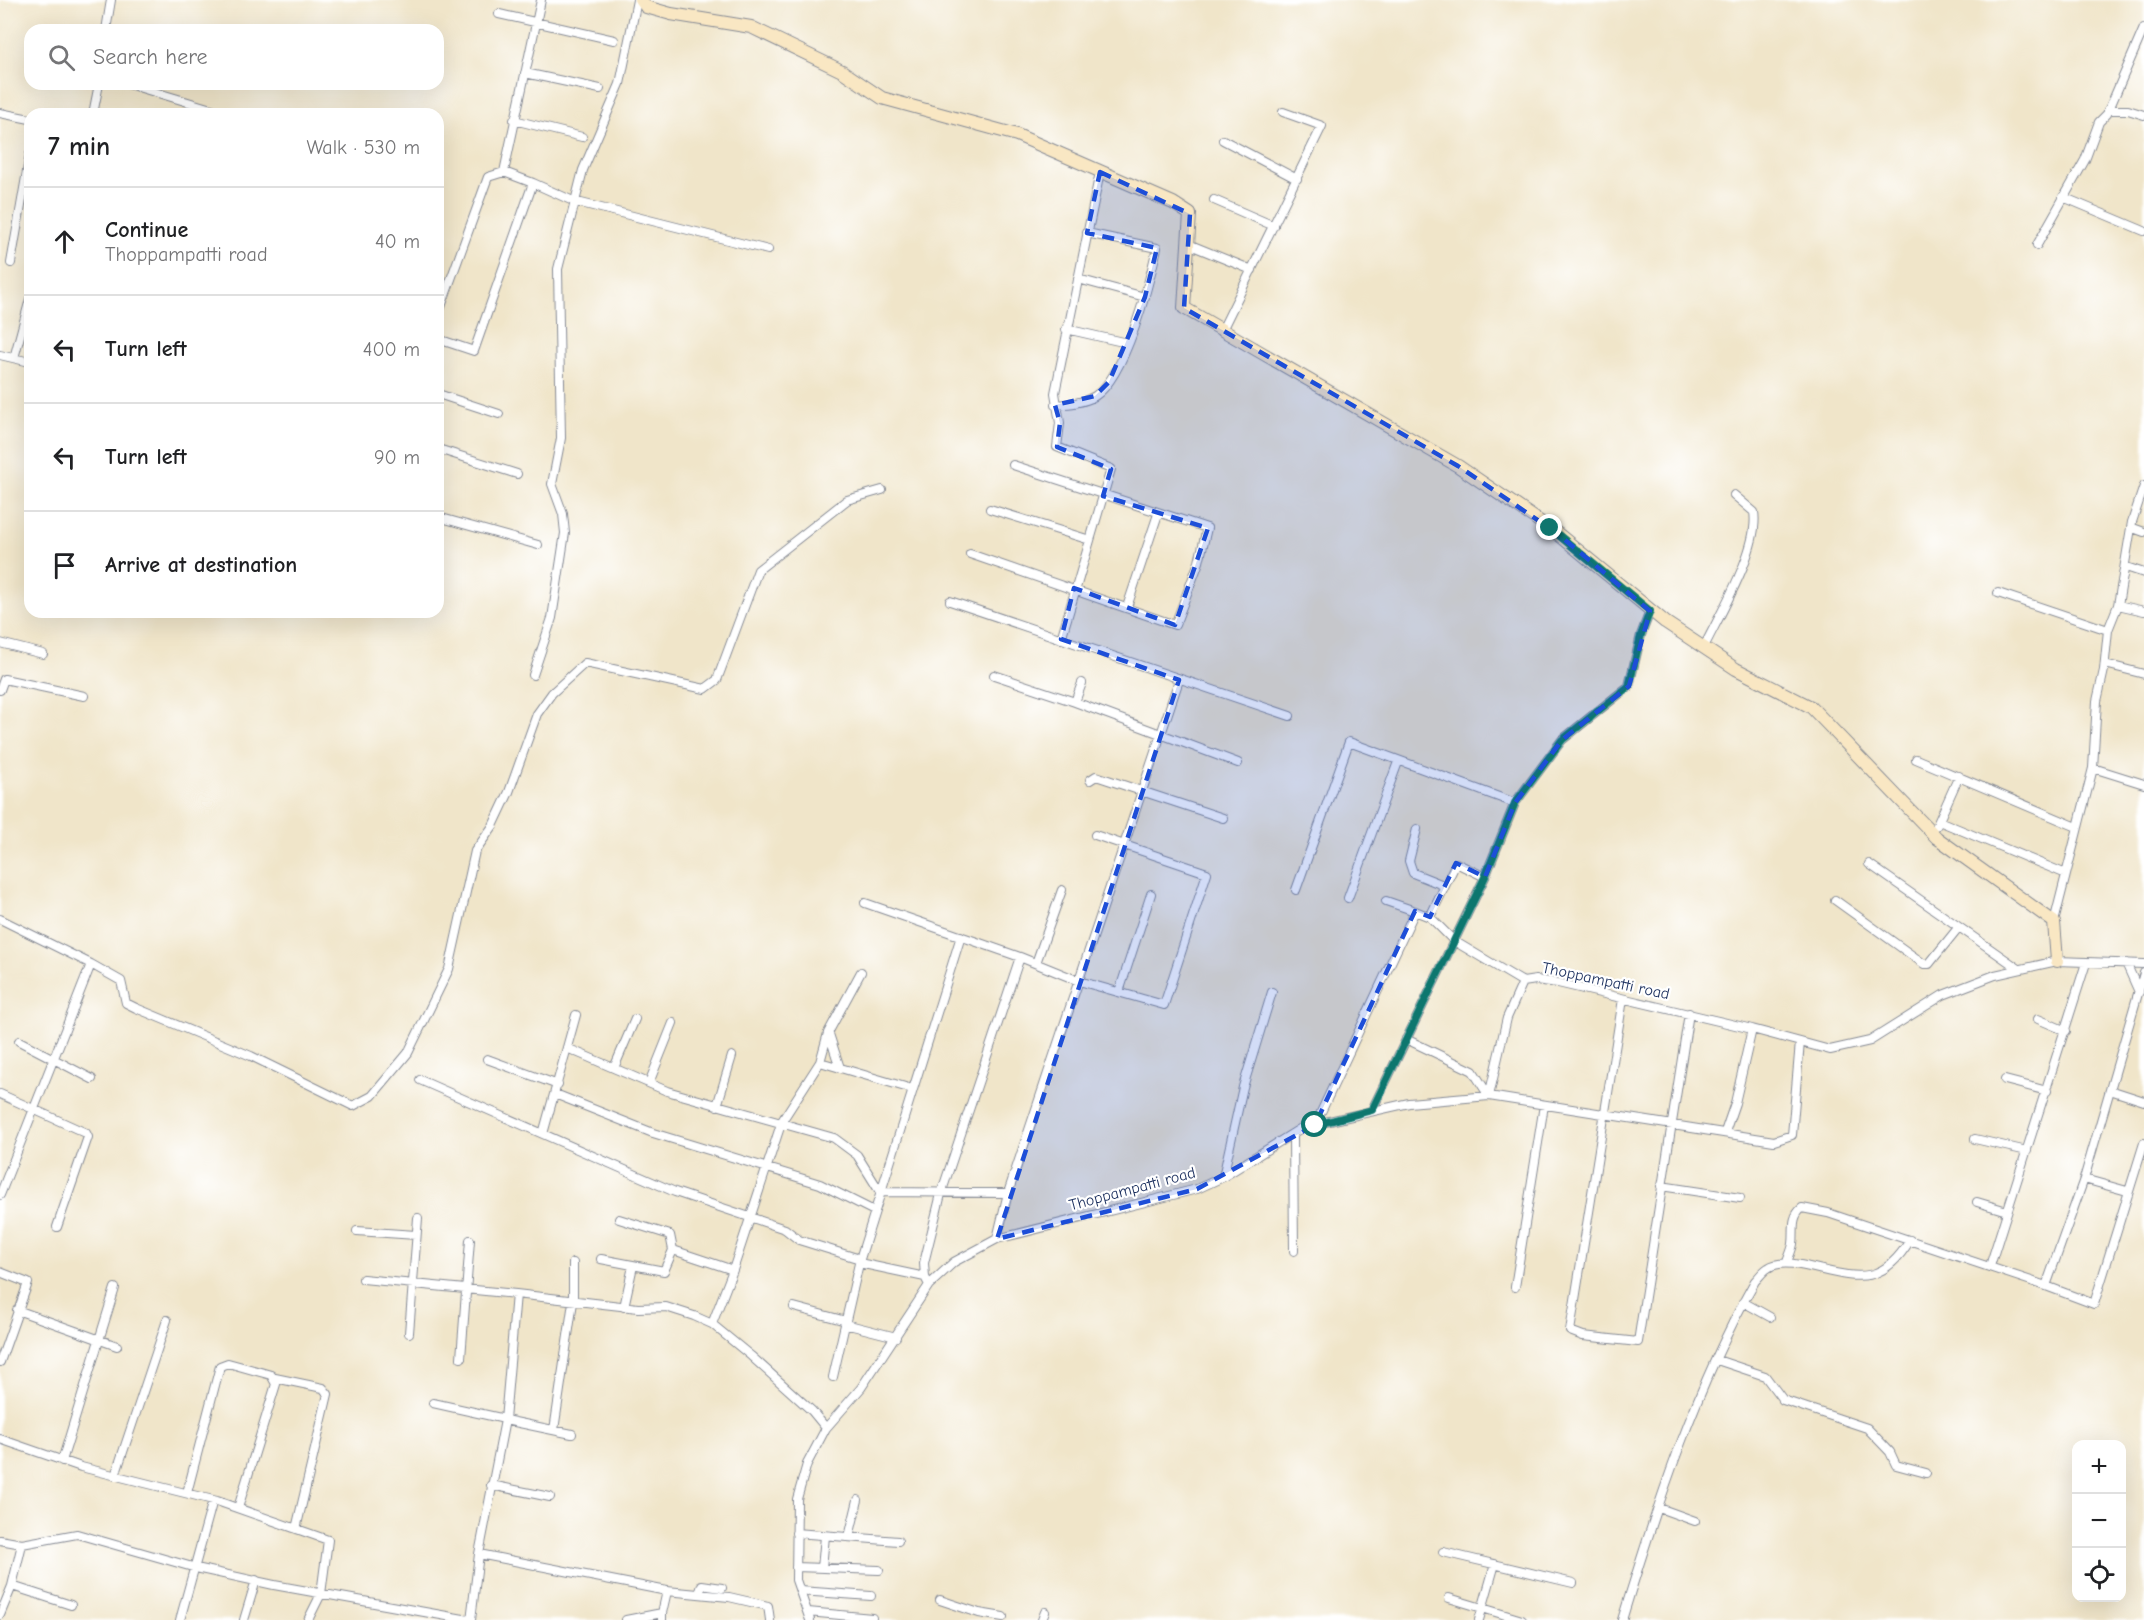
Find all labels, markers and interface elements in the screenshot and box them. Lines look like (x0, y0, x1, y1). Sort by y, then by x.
search box (24, 24, 444, 90)
icon: search (45, 41, 78, 74)
text: Search here (93, 44, 208, 70)
text: 7 min (48, 132, 110, 162)
text: Walk · 530 m (306, 136, 420, 159)
text: Continue (105, 217, 188, 243)
icon: ahead (48, 225, 81, 258)
text: 40 m (375, 230, 420, 253)
text: Thoppampatti road (105, 243, 268, 266)
icon: left (48, 333, 81, 366)
text: Turn left (105, 336, 187, 362)
text: 400 m (363, 338, 420, 361)
icon: left (48, 441, 81, 474)
text: Turn left (105, 444, 187, 470)
text: 90 m (374, 446, 420, 469)
route end (1536, 514, 1562, 540)
icon: arrive (48, 549, 81, 582)
text: Arrive at destination (105, 552, 297, 578)
street label: Thoppampatti road (1540, 959, 1671, 1003)
route start (1301, 1111, 1327, 1137)
street label: Thoppampatti road (1067, 1163, 1197, 1214)
map controls (2072, 1440, 2126, 1602)
button: + (2072, 1440, 2126, 1494)
button: − (2072, 1494, 2126, 1548)
button: locate (2072, 1548, 2126, 1602)

